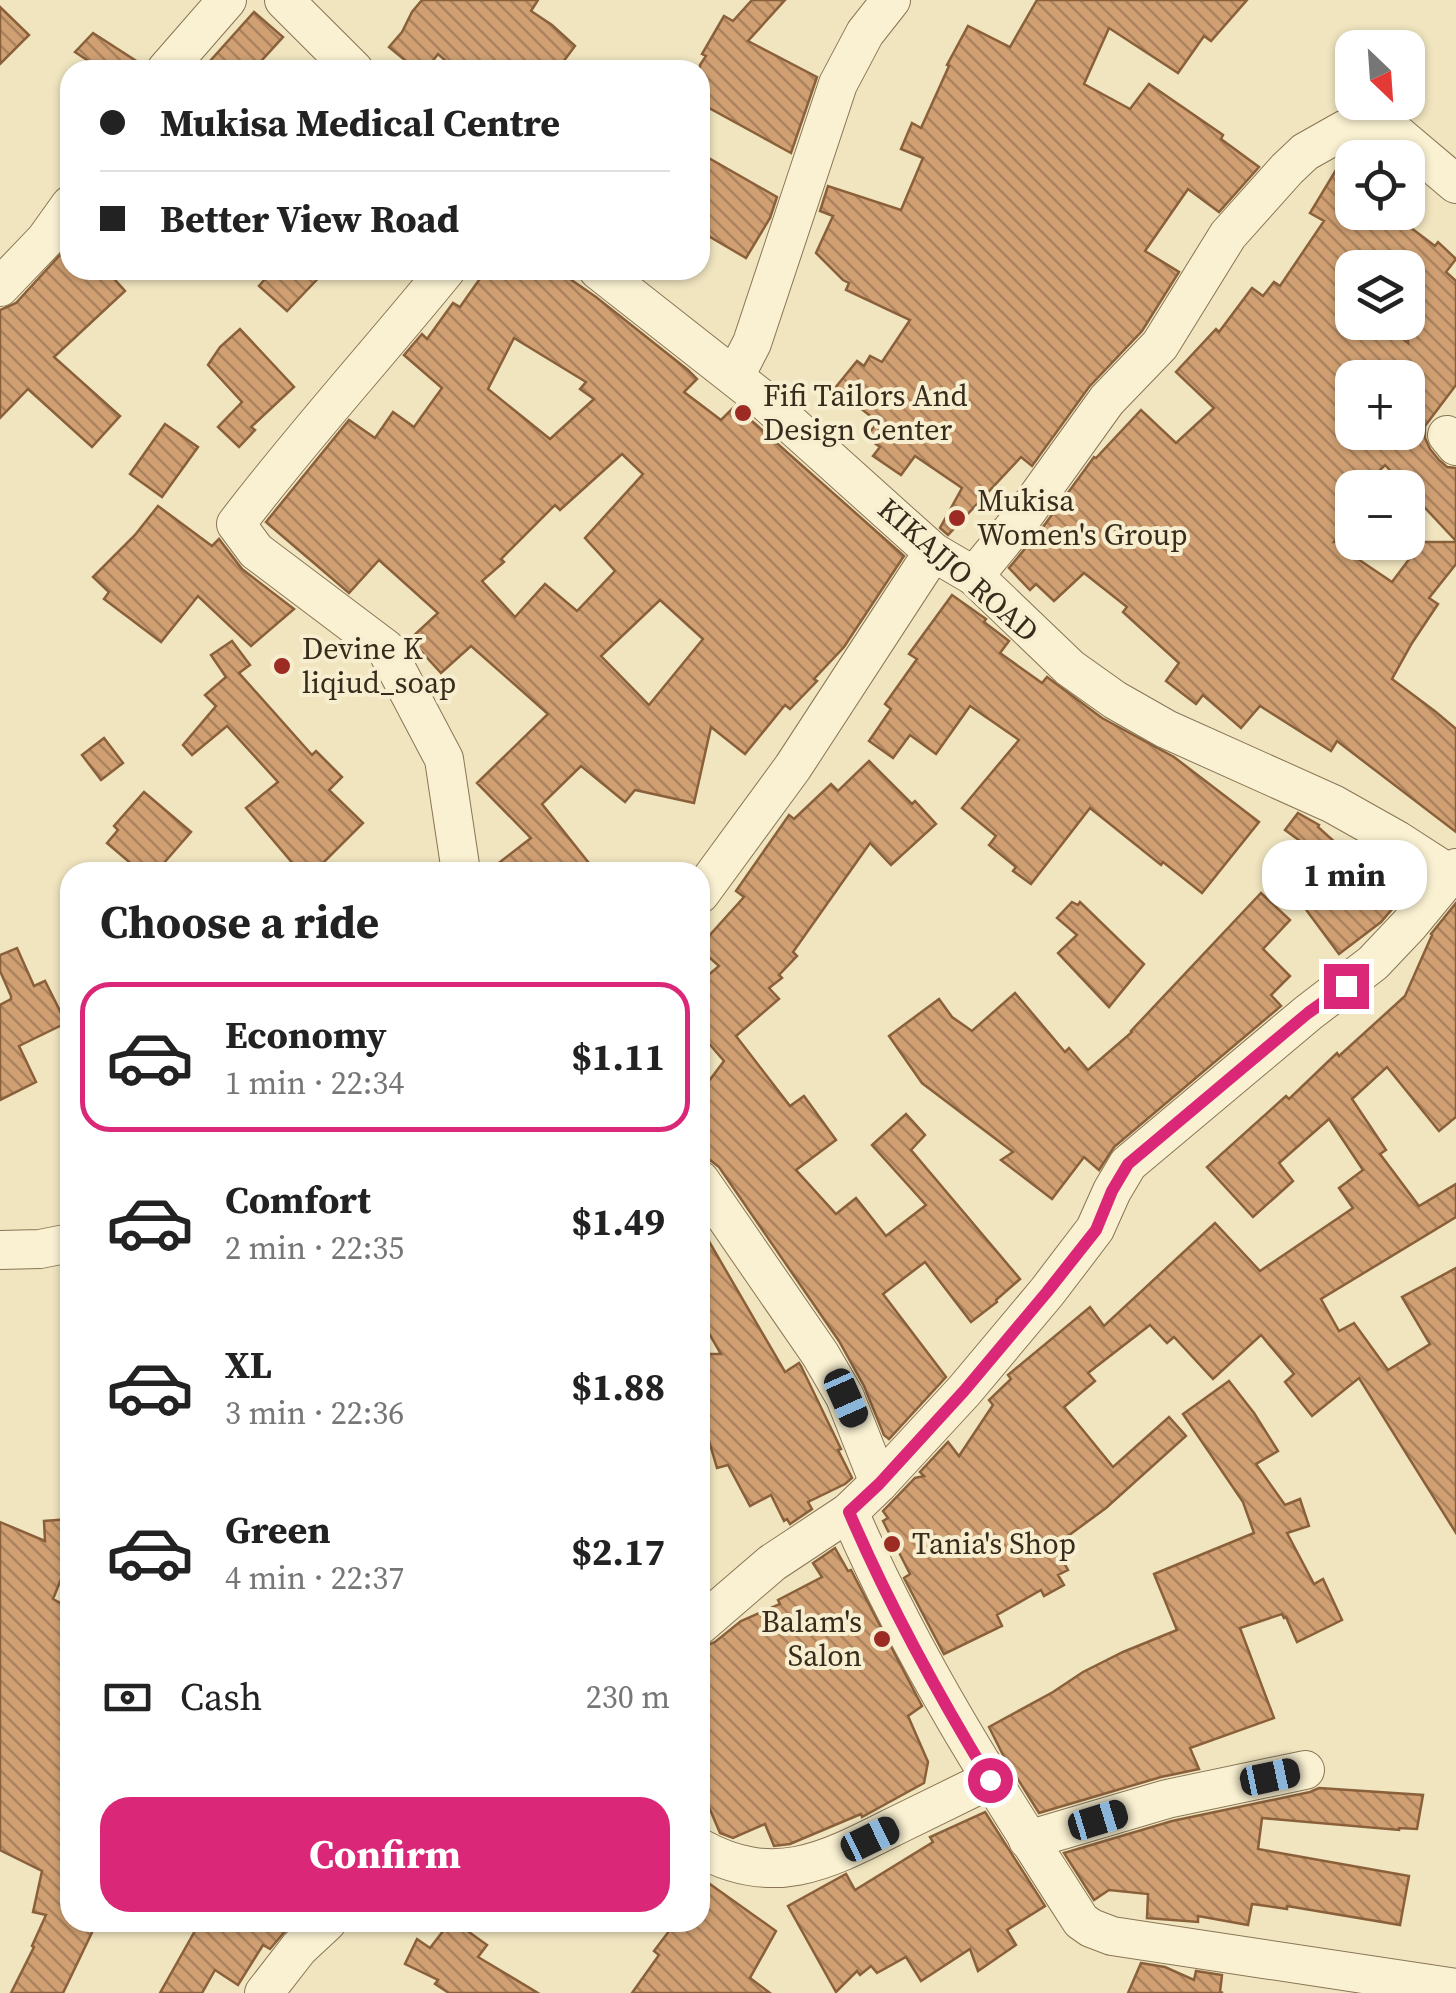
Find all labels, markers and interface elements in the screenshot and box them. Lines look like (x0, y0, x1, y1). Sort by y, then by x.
north arrow (1335, 30, 1425, 120)
map controls (1335, 30, 1425, 560)
text: Mukisa Medical Centre (160, 97, 560, 149)
button: locate (1335, 140, 1425, 230)
text: Better View Road (160, 193, 459, 245)
button: layers (1335, 250, 1425, 340)
button: + (1335, 360, 1425, 450)
place label: Fifi Tailors And Design Center (763, 375, 968, 450)
marker: Fifi Tailors And Design Center (732, 402, 754, 424)
button: − (1335, 470, 1425, 560)
place label: Mukisa Women's Group (977, 480, 1187, 555)
street label: KIKAJJO ROAD (869, 488, 1048, 651)
marker: Mukisa Women's Group (946, 507, 968, 529)
place label: Devine K liqiud_soap (302, 628, 456, 703)
marker: Devine K liqiud_soap (271, 655, 293, 677)
callout: 1 min (1264, 841, 1428, 911)
text: 1 min (1303, 853, 1386, 897)
text: Choose a ride (100, 891, 379, 953)
route end (1324, 964, 1369, 1009)
text: Economy (225, 1009, 387, 1061)
icon: car (105, 1012, 195, 1102)
text: $1.11 (571, 1031, 665, 1083)
text: 1 min · 22:34 (225, 1061, 404, 1105)
text: Comfort (225, 1174, 371, 1226)
icon: car (105, 1177, 195, 1267)
text: $1.49 (571, 1196, 665, 1248)
text: 2 min · 22:35 (225, 1226, 404, 1270)
text: XL (225, 1339, 272, 1391)
icon: car (105, 1342, 195, 1432)
text: $1.88 (571, 1361, 665, 1413)
car (820, 1364, 872, 1432)
text: 3 min · 22:36 (225, 1391, 404, 1435)
text: Green (225, 1504, 331, 1556)
icon: car (105, 1507, 195, 1597)
place label: Tania's Shop (912, 1523, 1076, 1564)
text: $2.17 (571, 1526, 665, 1578)
marker: Tania's Shop (881, 1533, 903, 1555)
text: 4 min · 22:37 (225, 1556, 404, 1600)
place label: Balam's Salon (761, 1601, 862, 1676)
marker: Balam's Salon (871, 1628, 893, 1650)
icon: cash (100, 1670, 155, 1725)
text: Cash (180, 1671, 262, 1723)
text: 230 m (586, 1675, 670, 1719)
car (1238, 1756, 1302, 1798)
route start (968, 1758, 1013, 1803)
button: Confirm (100, 1797, 670, 1912)
car (1065, 1797, 1131, 1843)
car (836, 1812, 904, 1866)

